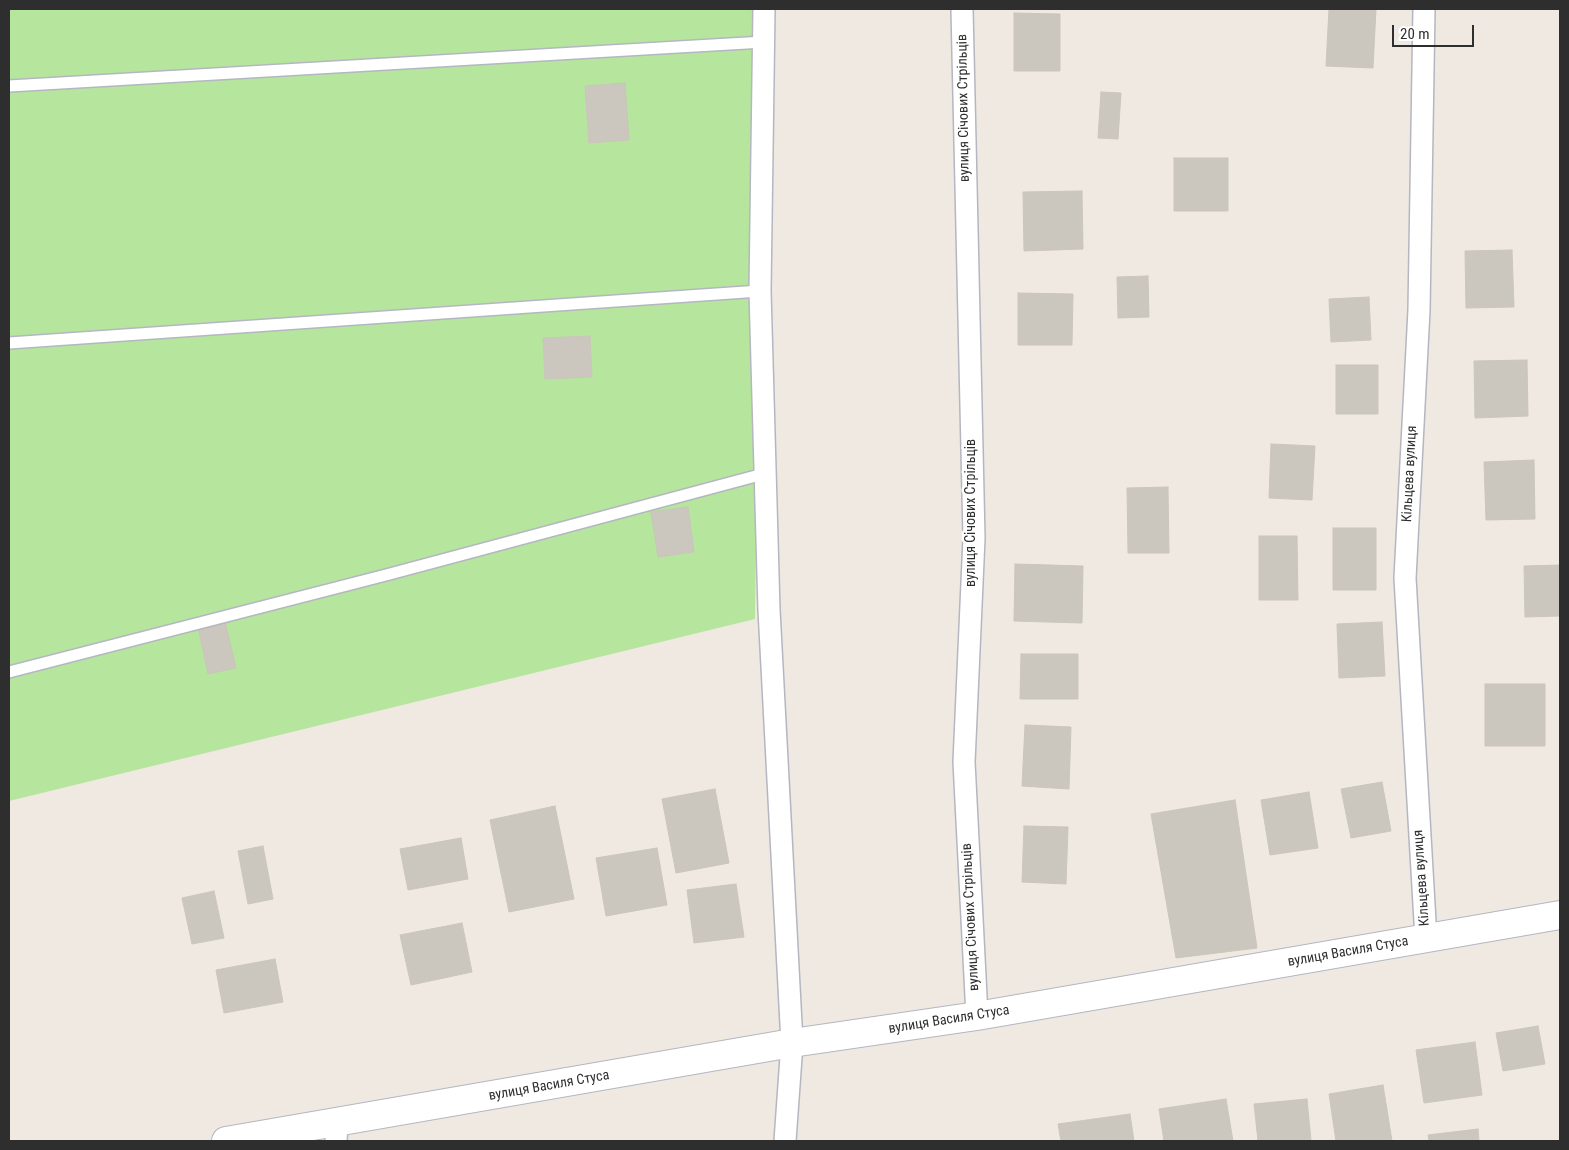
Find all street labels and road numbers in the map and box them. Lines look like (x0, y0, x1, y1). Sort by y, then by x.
street label: вулиця Січових Стрільців (954, 34, 974, 182)
street label: Кільцева вулиця (1399, 425, 1421, 523)
street label: вулиця Січових Стрільців (963, 439, 979, 587)
street label: Кільцева вулиця (1410, 829, 1434, 927)
street label: вулиця Січових Стрільців (959, 843, 983, 991)
street label: вулиця Василя Стуса (1286, 933, 1410, 971)
street label: вулиця Василя Стуса (887, 1002, 1011, 1038)
street label: вулиця Василя Стуса (487, 1067, 611, 1105)

